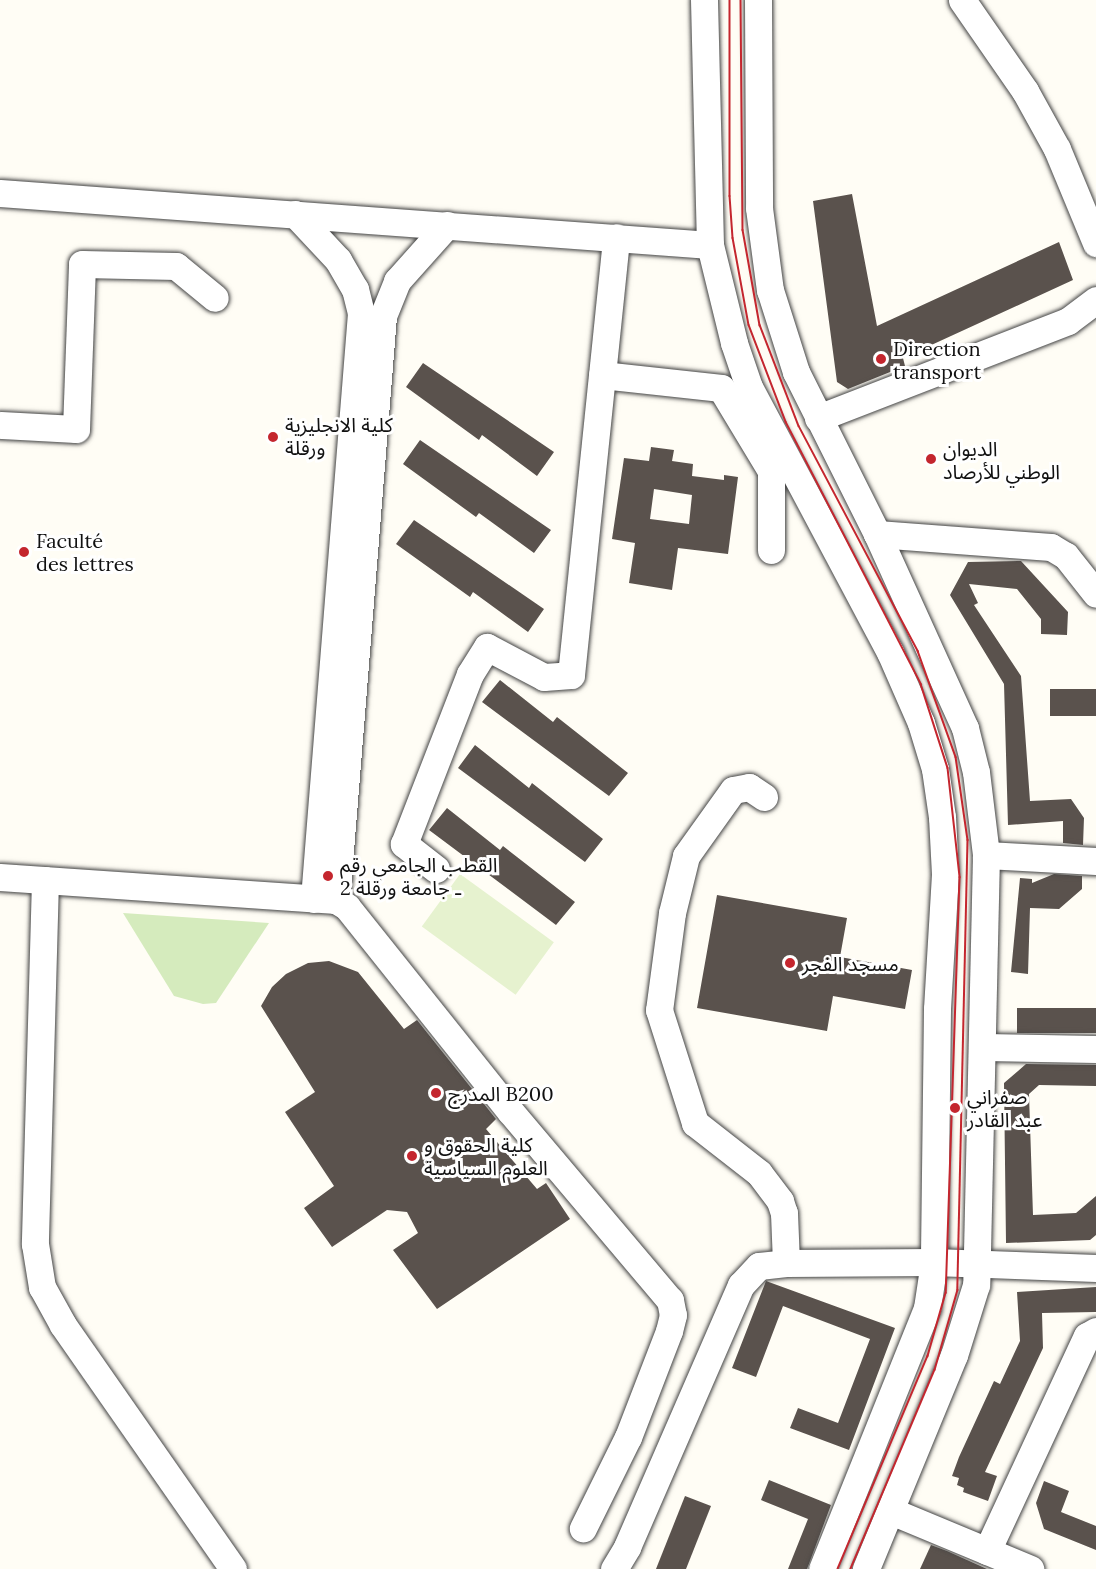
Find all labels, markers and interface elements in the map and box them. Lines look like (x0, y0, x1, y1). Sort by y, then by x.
place label: Direction transport (893, 336, 981, 383)
marker: Direction transport (874, 352, 888, 366)
place label: كلية الانجليزية ورقلة (285, 413, 393, 460)
marker: كلية الانجليزية ورقلة (266, 430, 280, 444)
place label: الديوان الوطني للأرصاد (943, 436, 1060, 483)
marker: الديوان الوطني للأرصاد (924, 452, 938, 466)
place label: Faculté des lettres (36, 528, 134, 575)
marker: Faculté des lettres (17, 545, 31, 559)
place label: القطب الجامعي رقم 2 ـ جامعة ورقلة (340, 852, 498, 899)
marker: القطب الجامعي رقم 2 ـ جامعة ورقلة (321, 869, 335, 883)
place label: مسجد الفجر (802, 951, 899, 975)
marker: مسجد الفجر (783, 956, 797, 970)
place label: المدرج B200 (448, 1081, 554, 1105)
place label: صفراني عبد القادر (967, 1084, 1042, 1131)
marker: المدرج B200 (429, 1086, 443, 1100)
marker: صفراني عبد القادر (948, 1101, 962, 1115)
place label: كلية الحقوق و العلوم السياسية (424, 1132, 548, 1179)
marker: كلية الحقوق و العلوم السياسية (405, 1149, 419, 1163)

